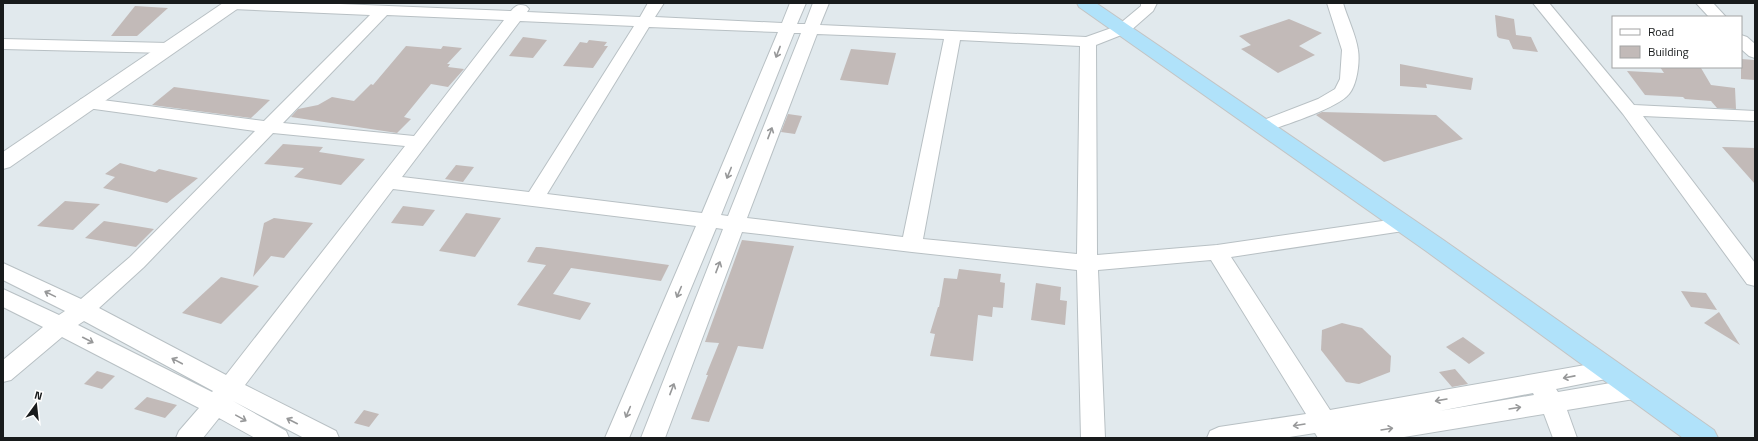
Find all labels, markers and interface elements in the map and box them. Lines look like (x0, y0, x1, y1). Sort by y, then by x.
legend (1612, 16, 1742, 68)
text: Road (1648, 22, 1674, 41)
text: Building (1648, 42, 1689, 61)
one-way arrow (773, 46, 781, 58)
one-way arrow (766, 127, 774, 139)
one-way arrow (724, 166, 732, 178)
one-way arrow (715, 262, 723, 274)
one-way arrow (674, 286, 682, 298)
one-way arrow (44, 290, 56, 297)
one-way arrow (81, 337, 93, 344)
one-way arrow (171, 356, 183, 364)
one-way arrow (1563, 373, 1576, 381)
one-way arrow (668, 383, 676, 395)
north arrow (16, 385, 56, 425)
text: N (33, 387, 44, 404)
one-way arrow (1435, 396, 1448, 404)
one-way arrow (1508, 404, 1521, 412)
one-way arrow (624, 406, 631, 418)
one-way arrow (235, 415, 247, 423)
one-way arrow (287, 417, 299, 424)
one-way arrow (1293, 421, 1306, 429)
one-way arrow (1380, 425, 1393, 433)

